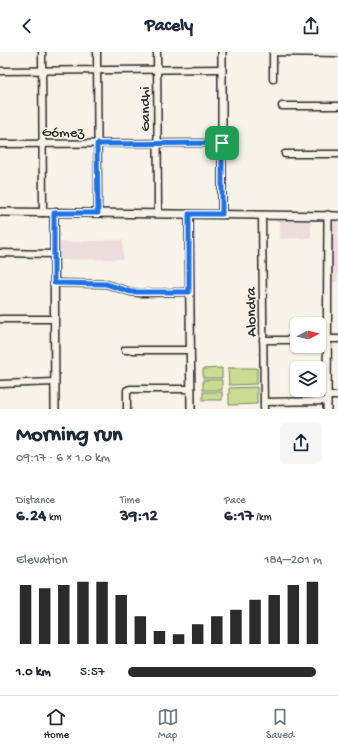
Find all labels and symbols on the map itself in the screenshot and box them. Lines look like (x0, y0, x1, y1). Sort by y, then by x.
street label: Gandhi (137, 86, 155, 132)
street label: Gómez (42, 124, 85, 142)
pin (205, 126, 239, 160)
street label: Alondra (243, 286, 261, 337)
north arrow (290, 317, 326, 353)

